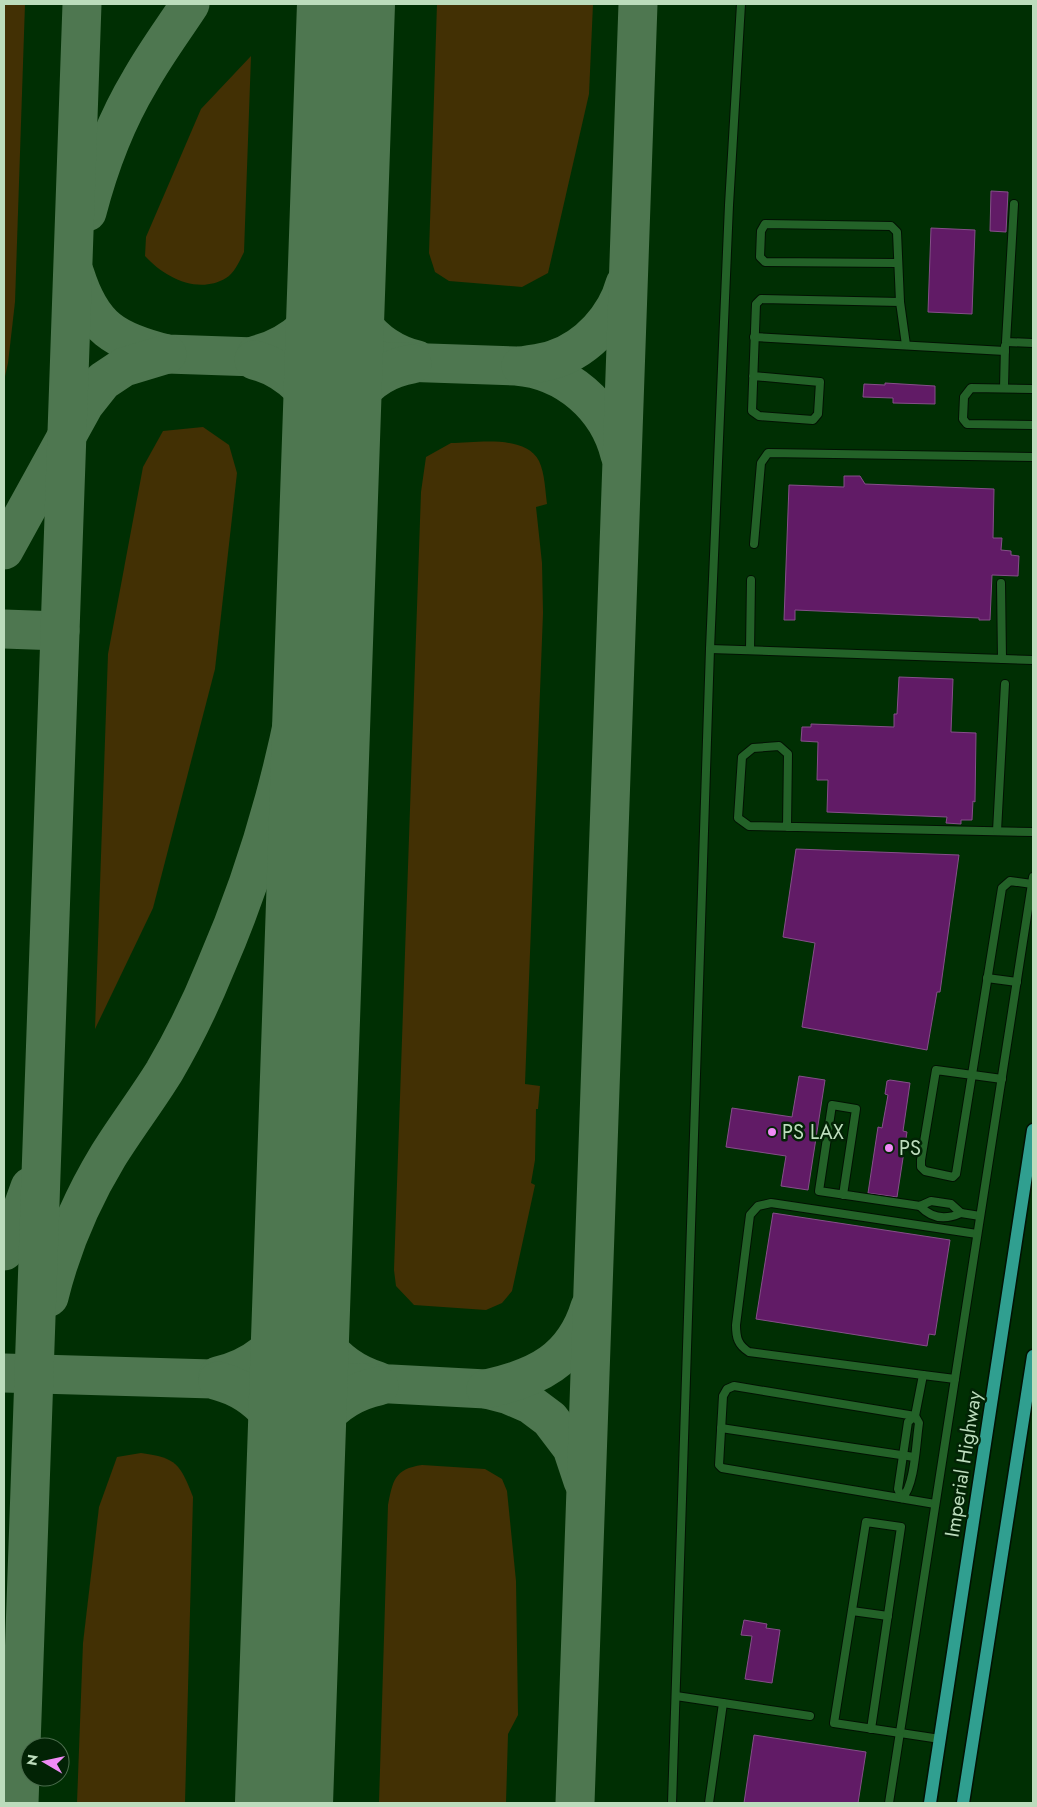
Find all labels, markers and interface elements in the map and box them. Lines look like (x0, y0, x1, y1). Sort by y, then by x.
place label: PS LAX (782, 1118, 844, 1147)
marker: PS LAX (766, 1126, 778, 1138)
place label: PS (899, 1134, 921, 1163)
marker: PS (883, 1142, 895, 1154)
street label: Imperial Highway (938, 1389, 989, 1539)
north arrow (20, 1737, 70, 1787)
text: N (21, 1753, 43, 1767)

